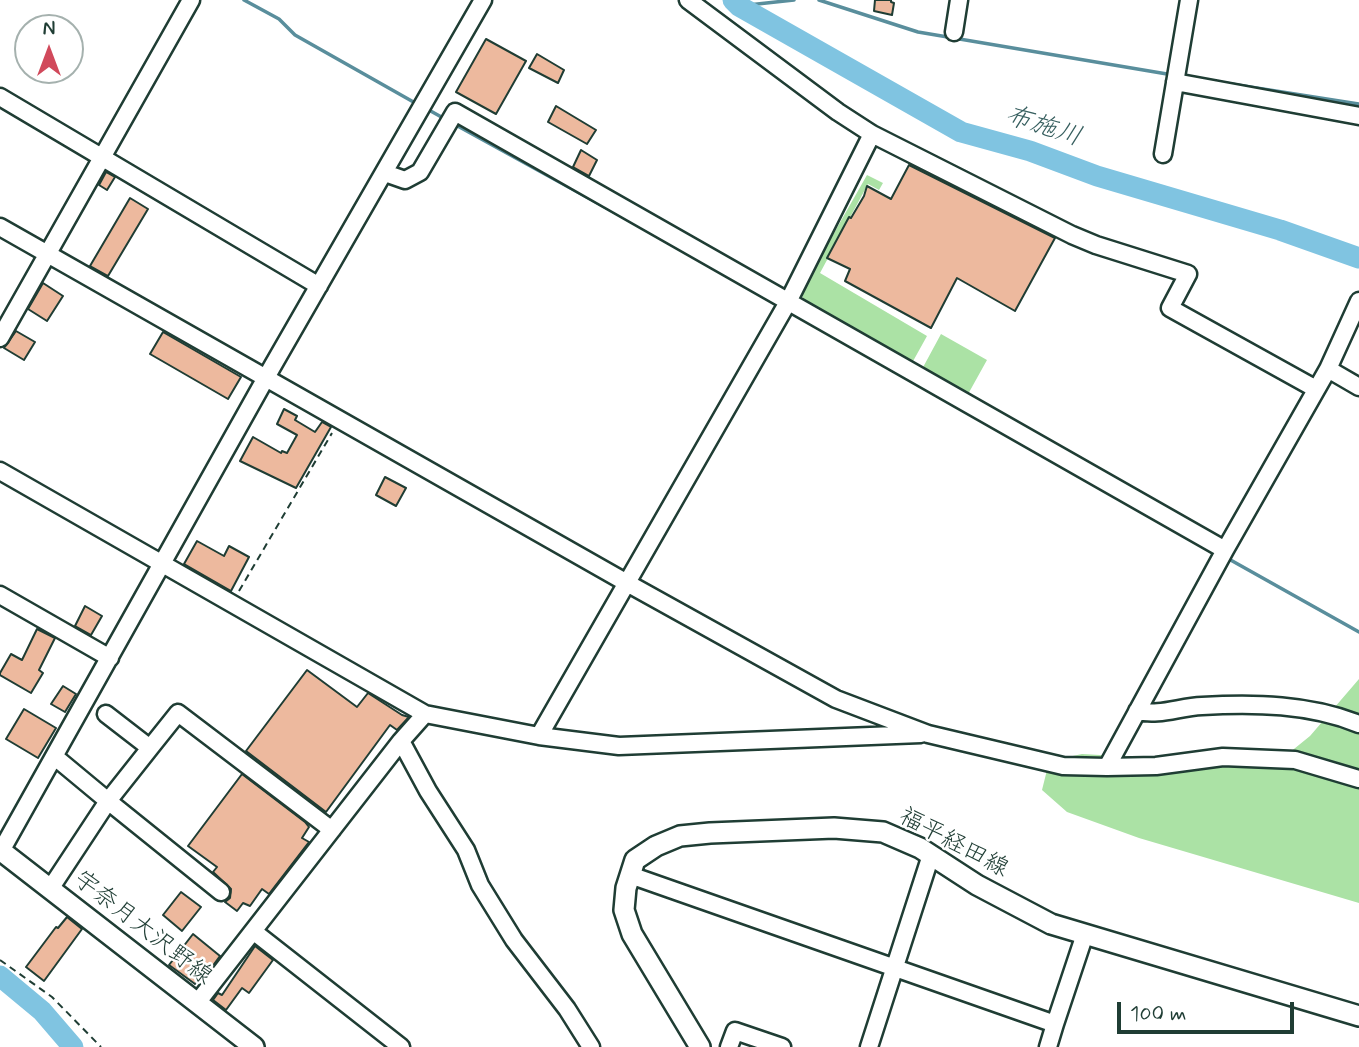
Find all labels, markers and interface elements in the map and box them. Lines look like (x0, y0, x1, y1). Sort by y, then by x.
north arrow (14, 14, 84, 84)
text: N (43, 17, 55, 42)
water label: 布施川 (1001, 101, 1085, 155)
street label: 福平経田線 (893, 803, 1013, 885)
street label: 宇奈月大沢野線 (67, 866, 217, 992)
scale bar (1121, 988, 1298, 1032)
text: 100 m (1130, 1000, 1186, 1028)

